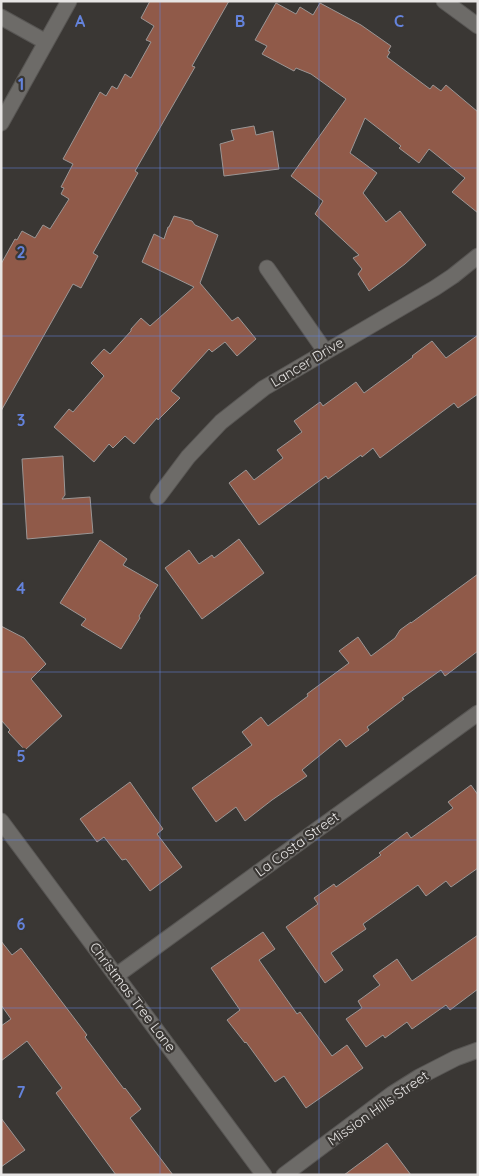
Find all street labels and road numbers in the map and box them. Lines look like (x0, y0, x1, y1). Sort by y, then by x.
street label: Lancer Drive (267, 333, 347, 391)
street label: La Costa Street (252, 807, 343, 880)
street label: Christmas Tree Lane (86, 939, 180, 1055)
street label: Mission Hills Street (324, 1066, 432, 1150)

